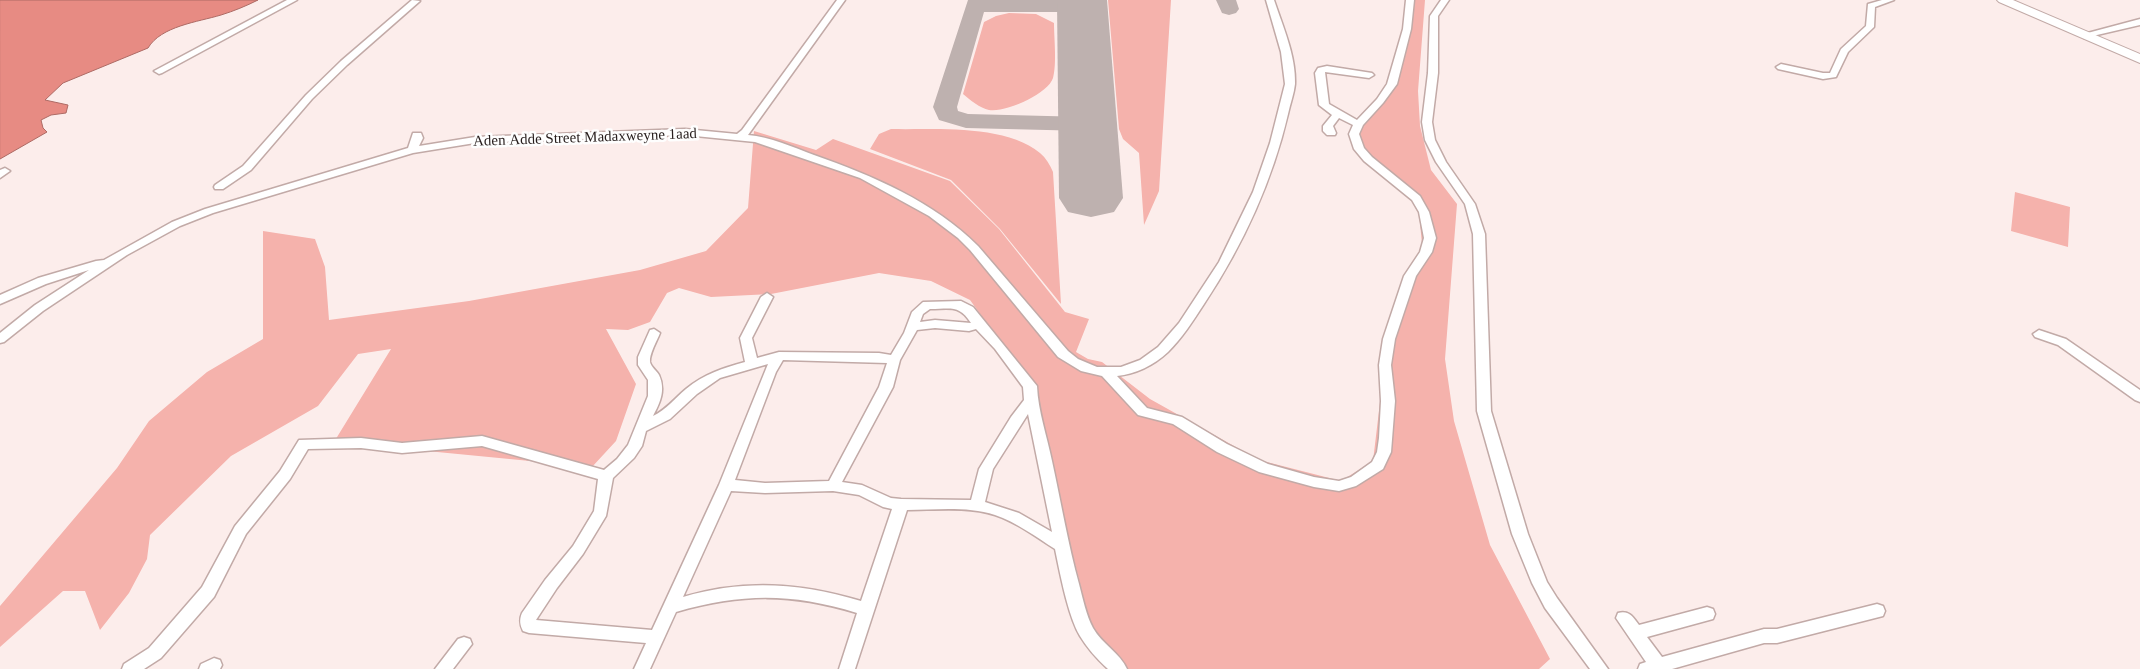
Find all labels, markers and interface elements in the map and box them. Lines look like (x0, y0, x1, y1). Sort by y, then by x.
street label: Aden Adde Street Madaxweyne 1aad (469, 125, 701, 151)

